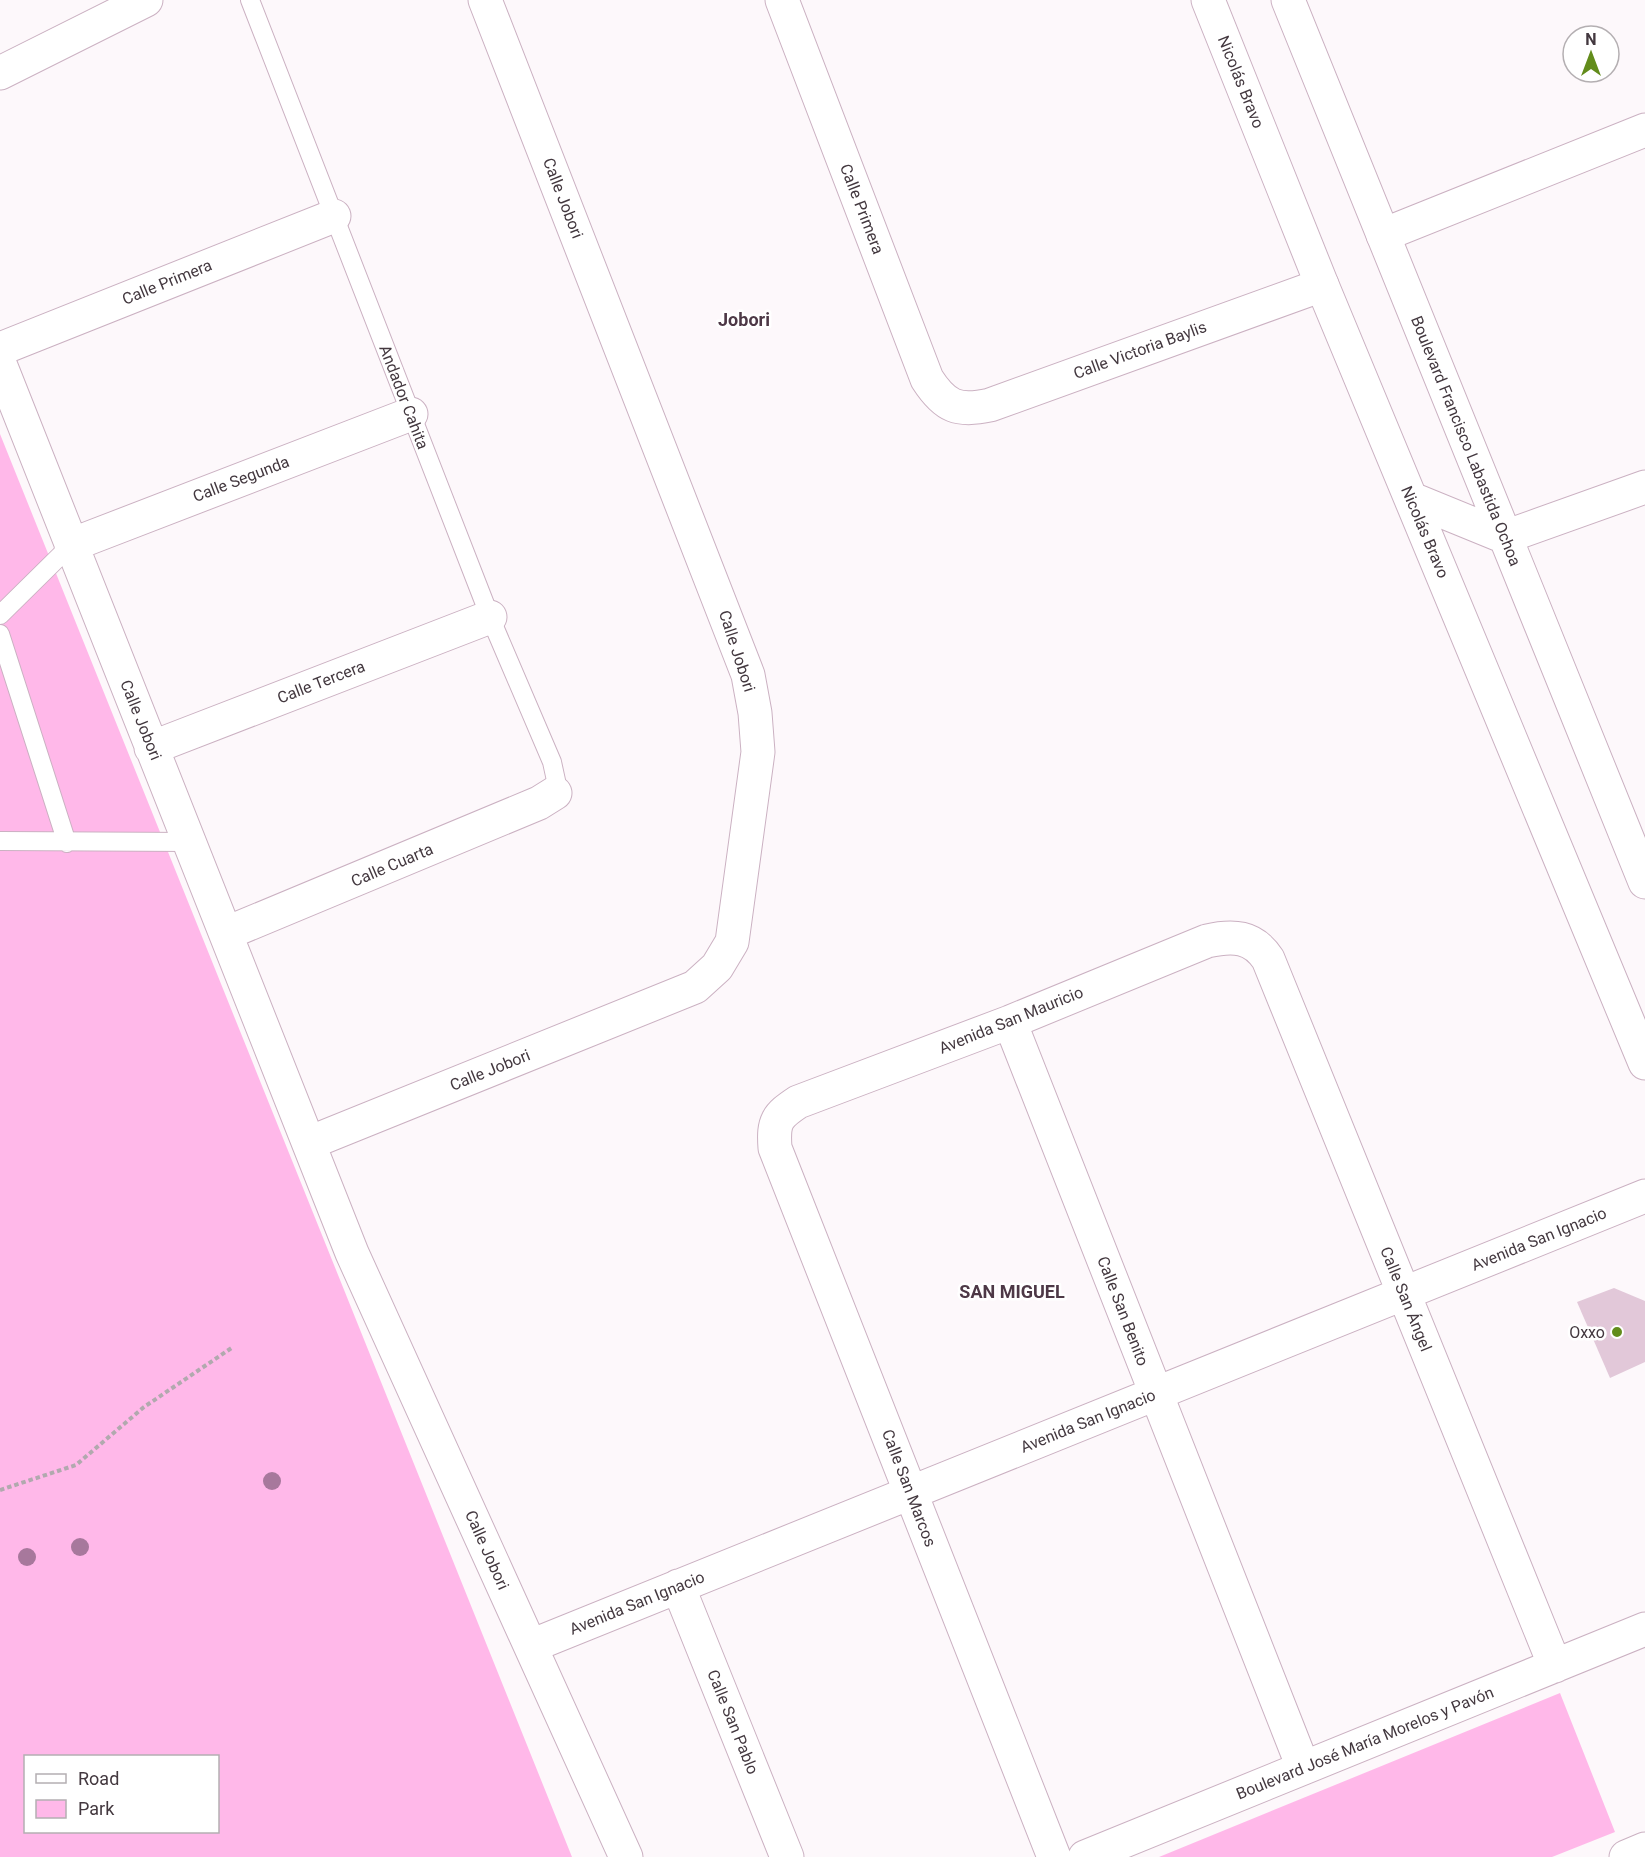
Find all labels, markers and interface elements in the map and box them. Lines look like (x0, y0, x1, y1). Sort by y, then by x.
north arrow (1561, 24, 1621, 84)
text: N (1585, 30, 1597, 49)
street label: Nicolás Bravo (1214, 33, 1268, 131)
street label: Calle Jobori (539, 155, 587, 241)
street label: Calle Primera (836, 161, 888, 257)
street label: Calle Primera (119, 255, 215, 309)
district label: Jobori (718, 309, 770, 330)
street label: Boulevard Francisco Labastida Ochoa (1407, 313, 1525, 569)
street label: Calle Victoria Baylis (1071, 317, 1209, 383)
street label: Andador Cahita (375, 342, 433, 452)
street label: Calle Segunda (190, 452, 292, 506)
street label: Nicolás Bravo (1397, 483, 1453, 581)
street label: Calle Jobori (715, 608, 759, 694)
street label: Calle Tercera (275, 657, 367, 707)
street label: Calle Jobori (116, 677, 166, 763)
street label: Calle Cuarta (348, 839, 436, 891)
street label: Avenida San Mauricio (936, 982, 1086, 1058)
street label: Calle Jobori (447, 1045, 533, 1095)
street label: Avenida San Ignacio (1469, 1203, 1609, 1275)
street label: Calle San Ángel (1376, 1244, 1436, 1354)
street label: Calle San Benito (1093, 1254, 1153, 1368)
district label: SAN MIGUEL (959, 1281, 1065, 1302)
place label: Oxxo (1569, 1323, 1605, 1342)
marker: Oxxo (1610, 1325, 1624, 1339)
street label: Avenida San Ignacio (1018, 1385, 1158, 1457)
street label: Calle San Marcos (878, 1427, 940, 1549)
street label: Calle Jobori (461, 1507, 513, 1593)
street label: Avenida San Ignacio (567, 1567, 707, 1639)
street label: Calle San Pablo (703, 1667, 763, 1777)
street label: Boulevard José María Morelos y Pavón (1233, 1682, 1497, 1804)
legend (24, 1755, 219, 1833)
text: Road (78, 1768, 119, 1789)
text: Park (78, 1798, 115, 1819)

